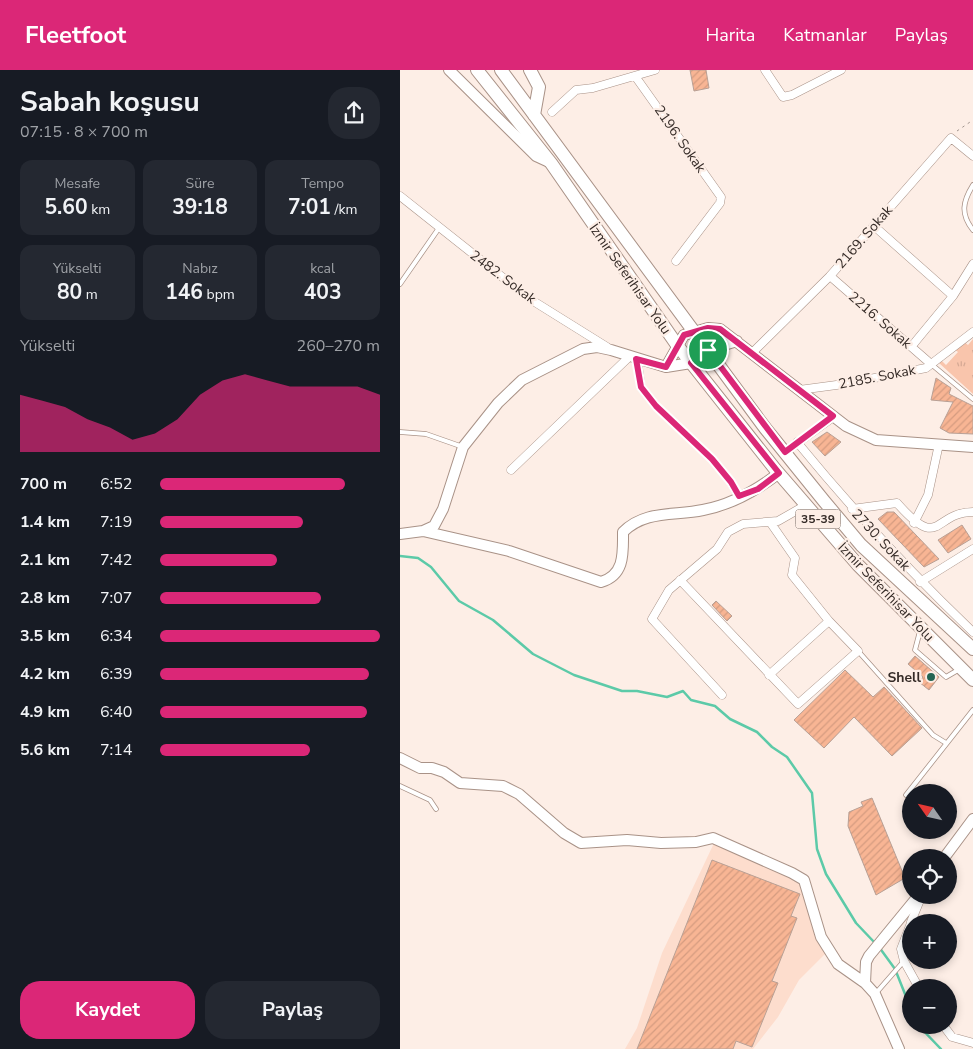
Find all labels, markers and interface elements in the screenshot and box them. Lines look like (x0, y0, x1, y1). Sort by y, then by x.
text: Fleetfoot (25, 19, 126, 51)
text: Harita (706, 23, 755, 47)
text: Katmanlar (783, 23, 867, 47)
text: Paylaş (895, 23, 948, 47)
text: Sabah koşusu (20, 83, 200, 121)
button: share (328, 87, 380, 139)
street label: 2196. Sokak (650, 102, 711, 177)
text: 07:15 · 8 × 700 m (20, 121, 148, 143)
text: Mesafe (55, 174, 100, 193)
text: Süre (186, 174, 214, 193)
text: Tempo (301, 174, 344, 193)
text: 5.60 (45, 193, 88, 221)
text: 39:18 (172, 193, 228, 221)
text: 7:01 (288, 193, 331, 221)
text: km (88, 200, 110, 219)
text: /km (331, 200, 357, 219)
street label: 2169. Sokak (831, 201, 897, 273)
street label: İzmir Seferihisar Yolu (585, 220, 675, 338)
street label: 2482. Sokak (466, 246, 541, 309)
text: Yükselti (53, 259, 102, 278)
text: Nabız (182, 259, 218, 278)
text: kcal (310, 259, 335, 278)
text: 80 (57, 278, 82, 306)
text: 146 (165, 278, 203, 306)
text: 403 (304, 278, 342, 306)
text: m (82, 285, 98, 304)
text: bpm (203, 285, 235, 304)
street label: 2216. Sokak (844, 287, 916, 353)
pin (687, 329, 729, 371)
text: Yükselti (20, 335, 75, 357)
text: 260–270 m (297, 335, 380, 357)
icon: arrive (694, 336, 722, 364)
street label: 2185. Sokak (837, 360, 918, 394)
text: 700 m (20, 473, 67, 495)
text: 6:52 (100, 473, 132, 495)
street label: 2730. Sokak (847, 505, 915, 576)
road number: 35-39 (796, 509, 840, 528)
text: 1.4 km (20, 511, 70, 533)
text: 7:19 (100, 511, 132, 533)
street label: İzmir Seferihisar Yolu (834, 538, 938, 646)
text: 2.1 km (20, 549, 70, 571)
text: 7:42 (100, 549, 132, 571)
text: 2.8 km (20, 587, 70, 609)
text: 7:07 (100, 587, 132, 609)
text: 3.5 km (20, 625, 70, 647)
text: 6:34 (100, 625, 132, 647)
text: 4.2 km (20, 663, 70, 685)
text: 6:39 (100, 663, 132, 685)
place label: Shell (887, 668, 922, 687)
marker: Shell (925, 671, 937, 683)
text: 4.9 km (20, 701, 70, 723)
text: 6:40 (100, 701, 132, 723)
text: 5.6 km (20, 739, 70, 761)
text: 7:14 (100, 739, 132, 761)
north arrow (902, 784, 958, 839)
map controls (902, 784, 957, 1034)
button: locate (902, 849, 957, 904)
button: + (902, 914, 957, 969)
button: − (902, 979, 957, 1034)
button: Kaydet (20, 981, 195, 1039)
button: Paylaş (205, 981, 380, 1039)

